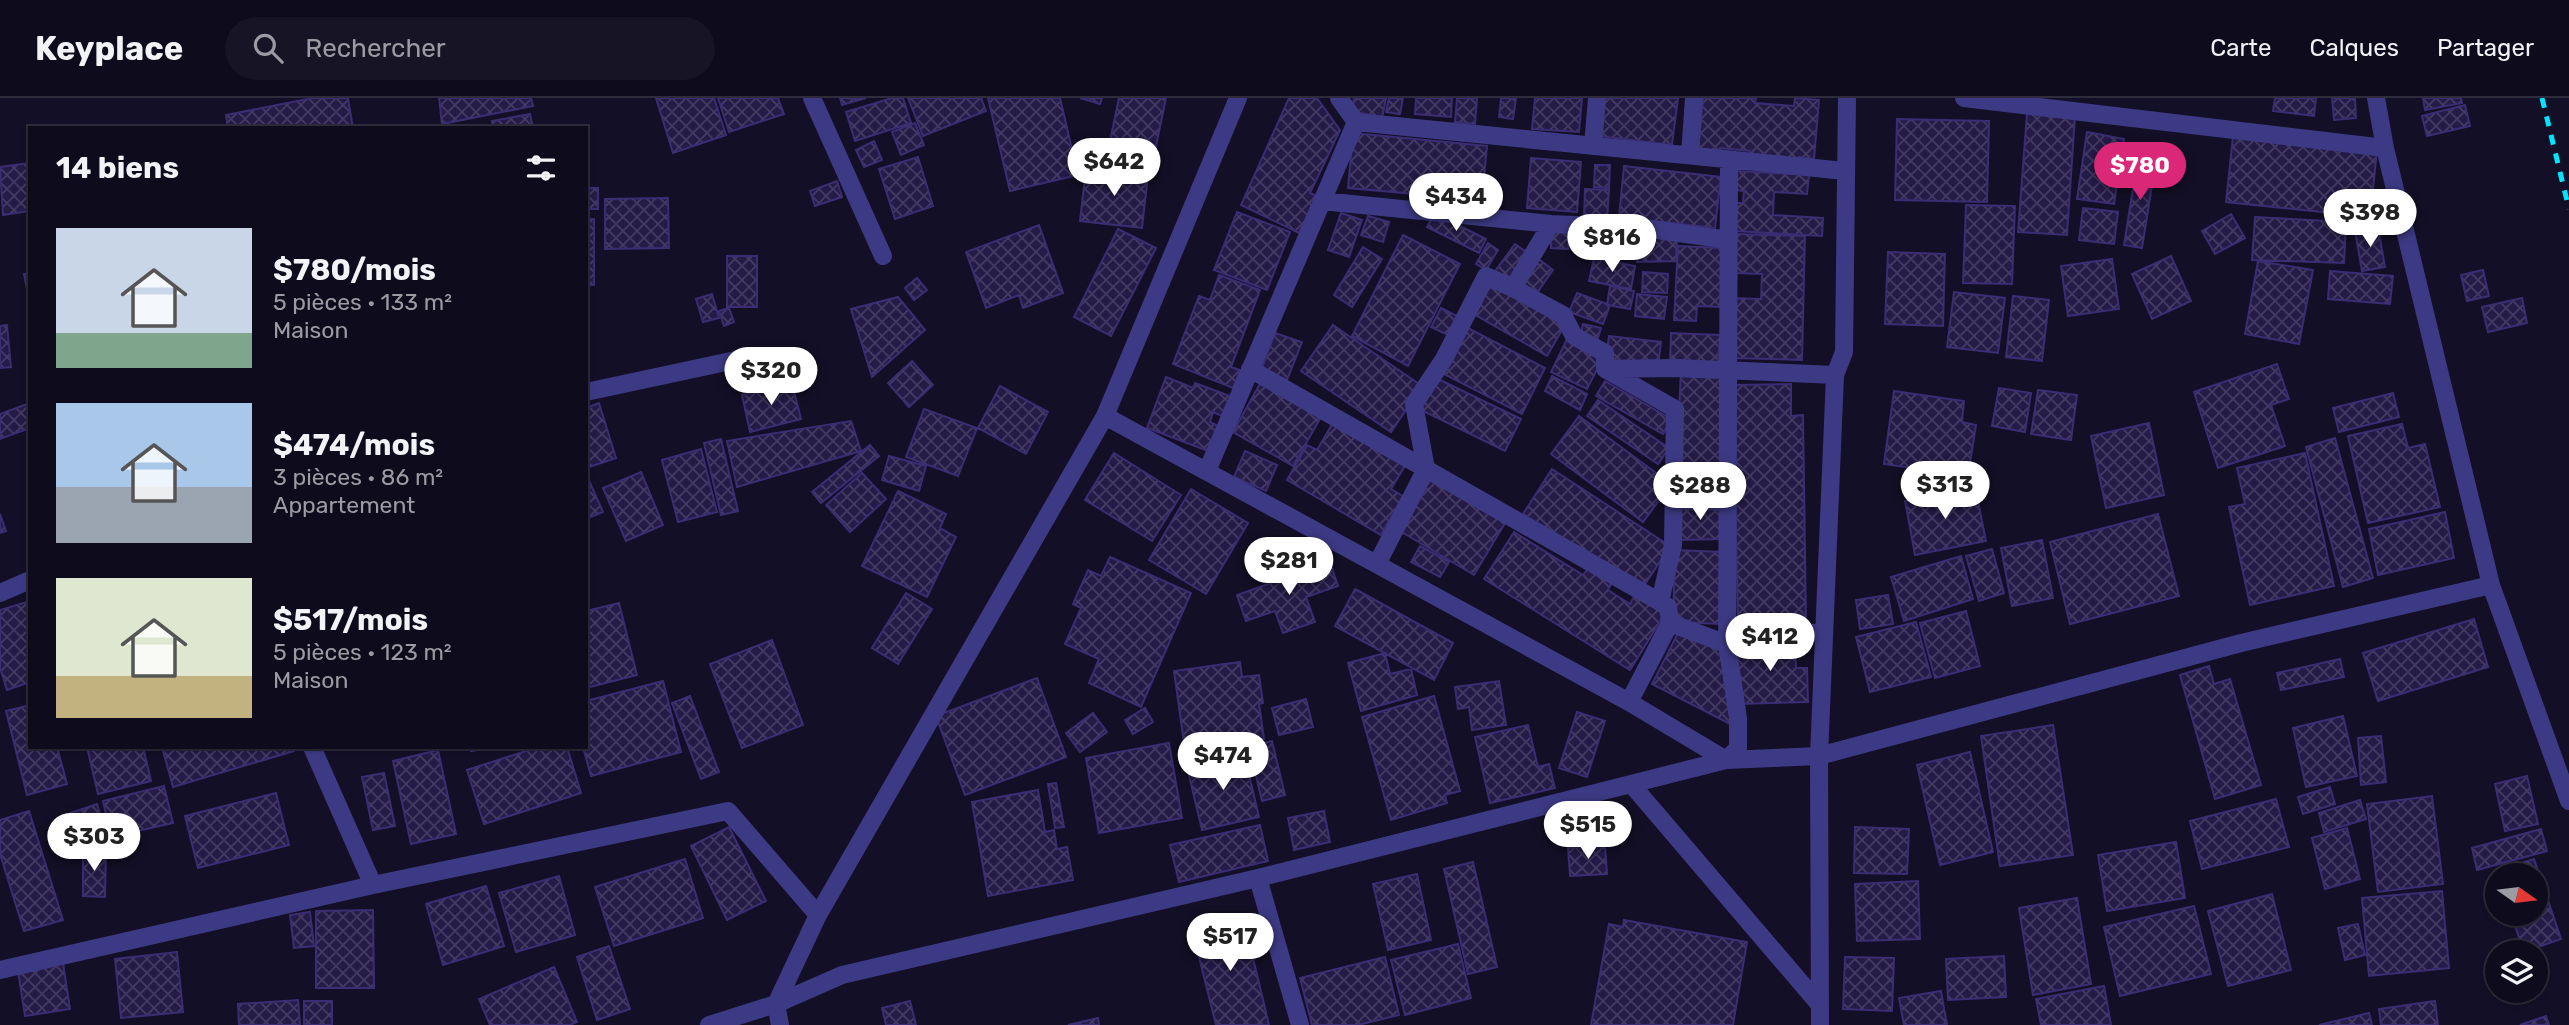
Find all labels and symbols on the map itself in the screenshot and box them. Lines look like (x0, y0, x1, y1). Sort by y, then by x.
pin: $642 (1073, 139, 1155, 198)
pin: $780 (2099, 142, 2181, 202)
pin: $434 (1415, 174, 1497, 233)
pin: $398 (2329, 190, 2411, 249)
pin: $816 (1571, 214, 1653, 274)
pin: $320 (730, 348, 812, 407)
pin: $288 (1659, 462, 1741, 522)
pin: $313 (1904, 462, 1986, 521)
pin: $281 (1248, 538, 1330, 597)
pin: $412 (1729, 614, 1811, 673)
pin: $474 (1182, 732, 1264, 792)
pin: $515 (1547, 802, 1629, 861)
pin: $303 (53, 814, 135, 873)
north arrow (2485, 863, 2548, 926)
pin: $517 (1189, 914, 1271, 973)

